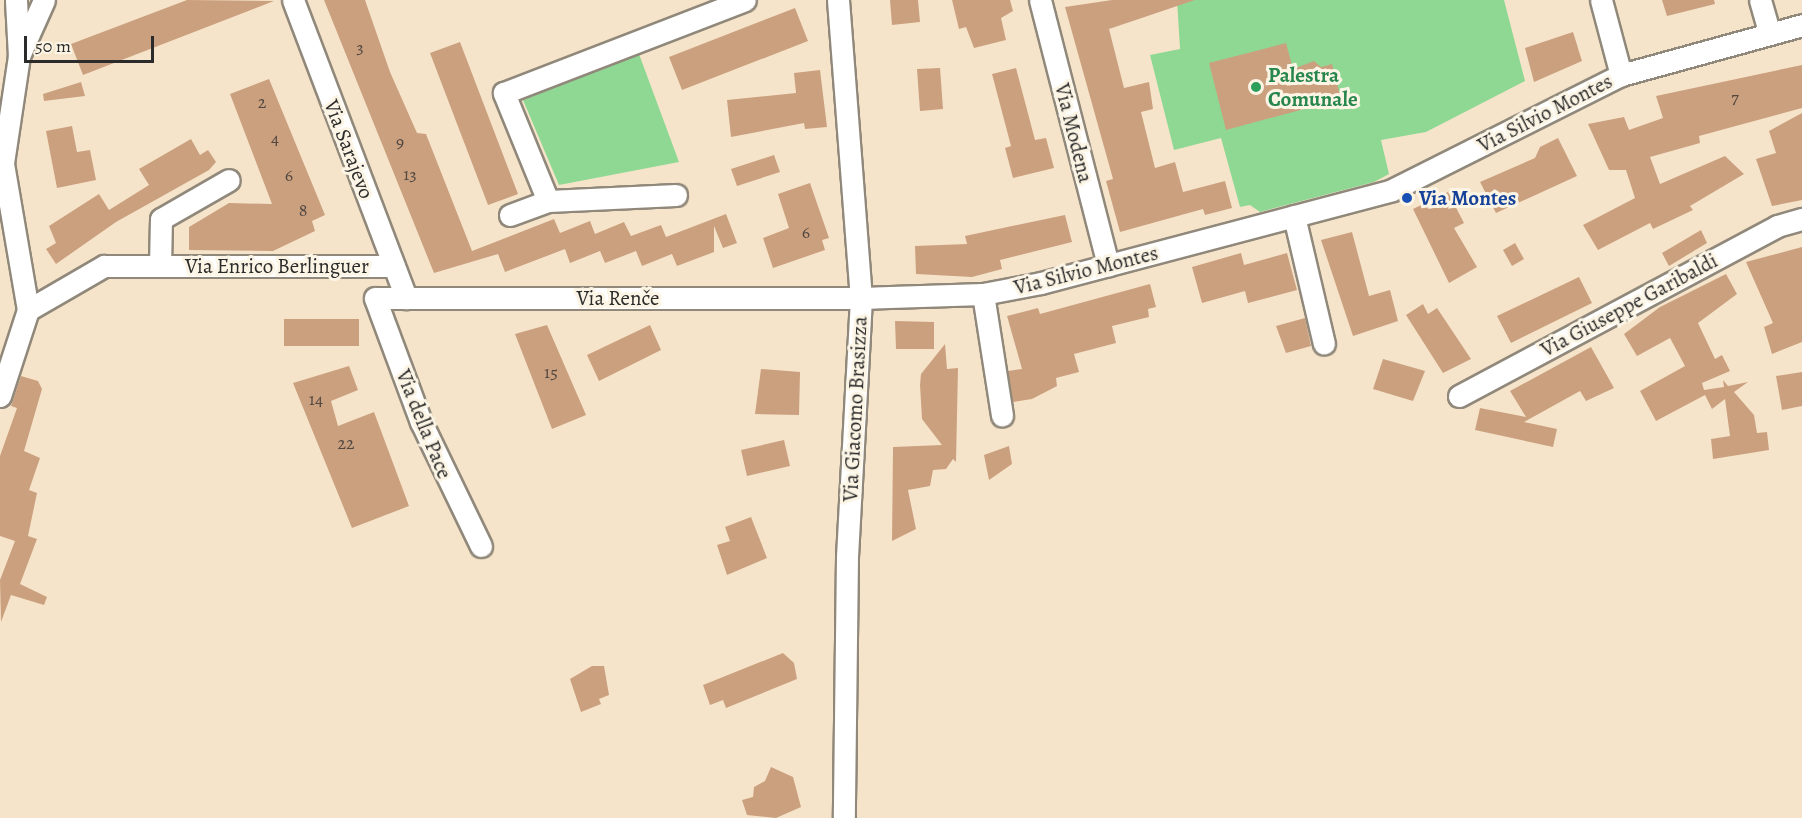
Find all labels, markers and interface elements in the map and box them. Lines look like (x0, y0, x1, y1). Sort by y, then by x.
scale bar (27, 24, 158, 62)
text: 50 m (35, 34, 71, 58)
house number: 3 (356, 36, 364, 58)
place label: Palestra Comunale (1268, 62, 1358, 112)
street label: Via Silvio Montes (1473, 68, 1617, 158)
marker: Palestra Comunale (1249, 80, 1263, 94)
street label: Via Modena (1049, 81, 1099, 185)
house number: 7 (1731, 86, 1739, 108)
house number: 2 (258, 91, 266, 113)
street label: Via Sarajevo (319, 96, 379, 202)
house number: 4 (271, 127, 279, 149)
house number: 9 (396, 131, 404, 153)
house number: 13 (403, 163, 417, 185)
house number: 6 (285, 164, 293, 186)
place label: Via Montes (1419, 185, 1516, 211)
marker: Via Montes (1400, 191, 1414, 205)
house number: 8 (299, 199, 307, 221)
house number: 6 (802, 221, 810, 243)
street label: Via Silvio Montes (1011, 240, 1161, 300)
street label: Via Giuseppe Garibaldi (1536, 248, 1722, 362)
street label: Via Enrico Berlinguer (185, 253, 369, 279)
street label: Via Renče (577, 285, 659, 311)
street label: Via Giacomo Brasizza (838, 316, 872, 502)
house number: 15 (544, 361, 558, 383)
street label: Via della Pace (391, 366, 457, 482)
house number: 14 (309, 388, 323, 410)
house number: 22 (337, 432, 355, 454)

